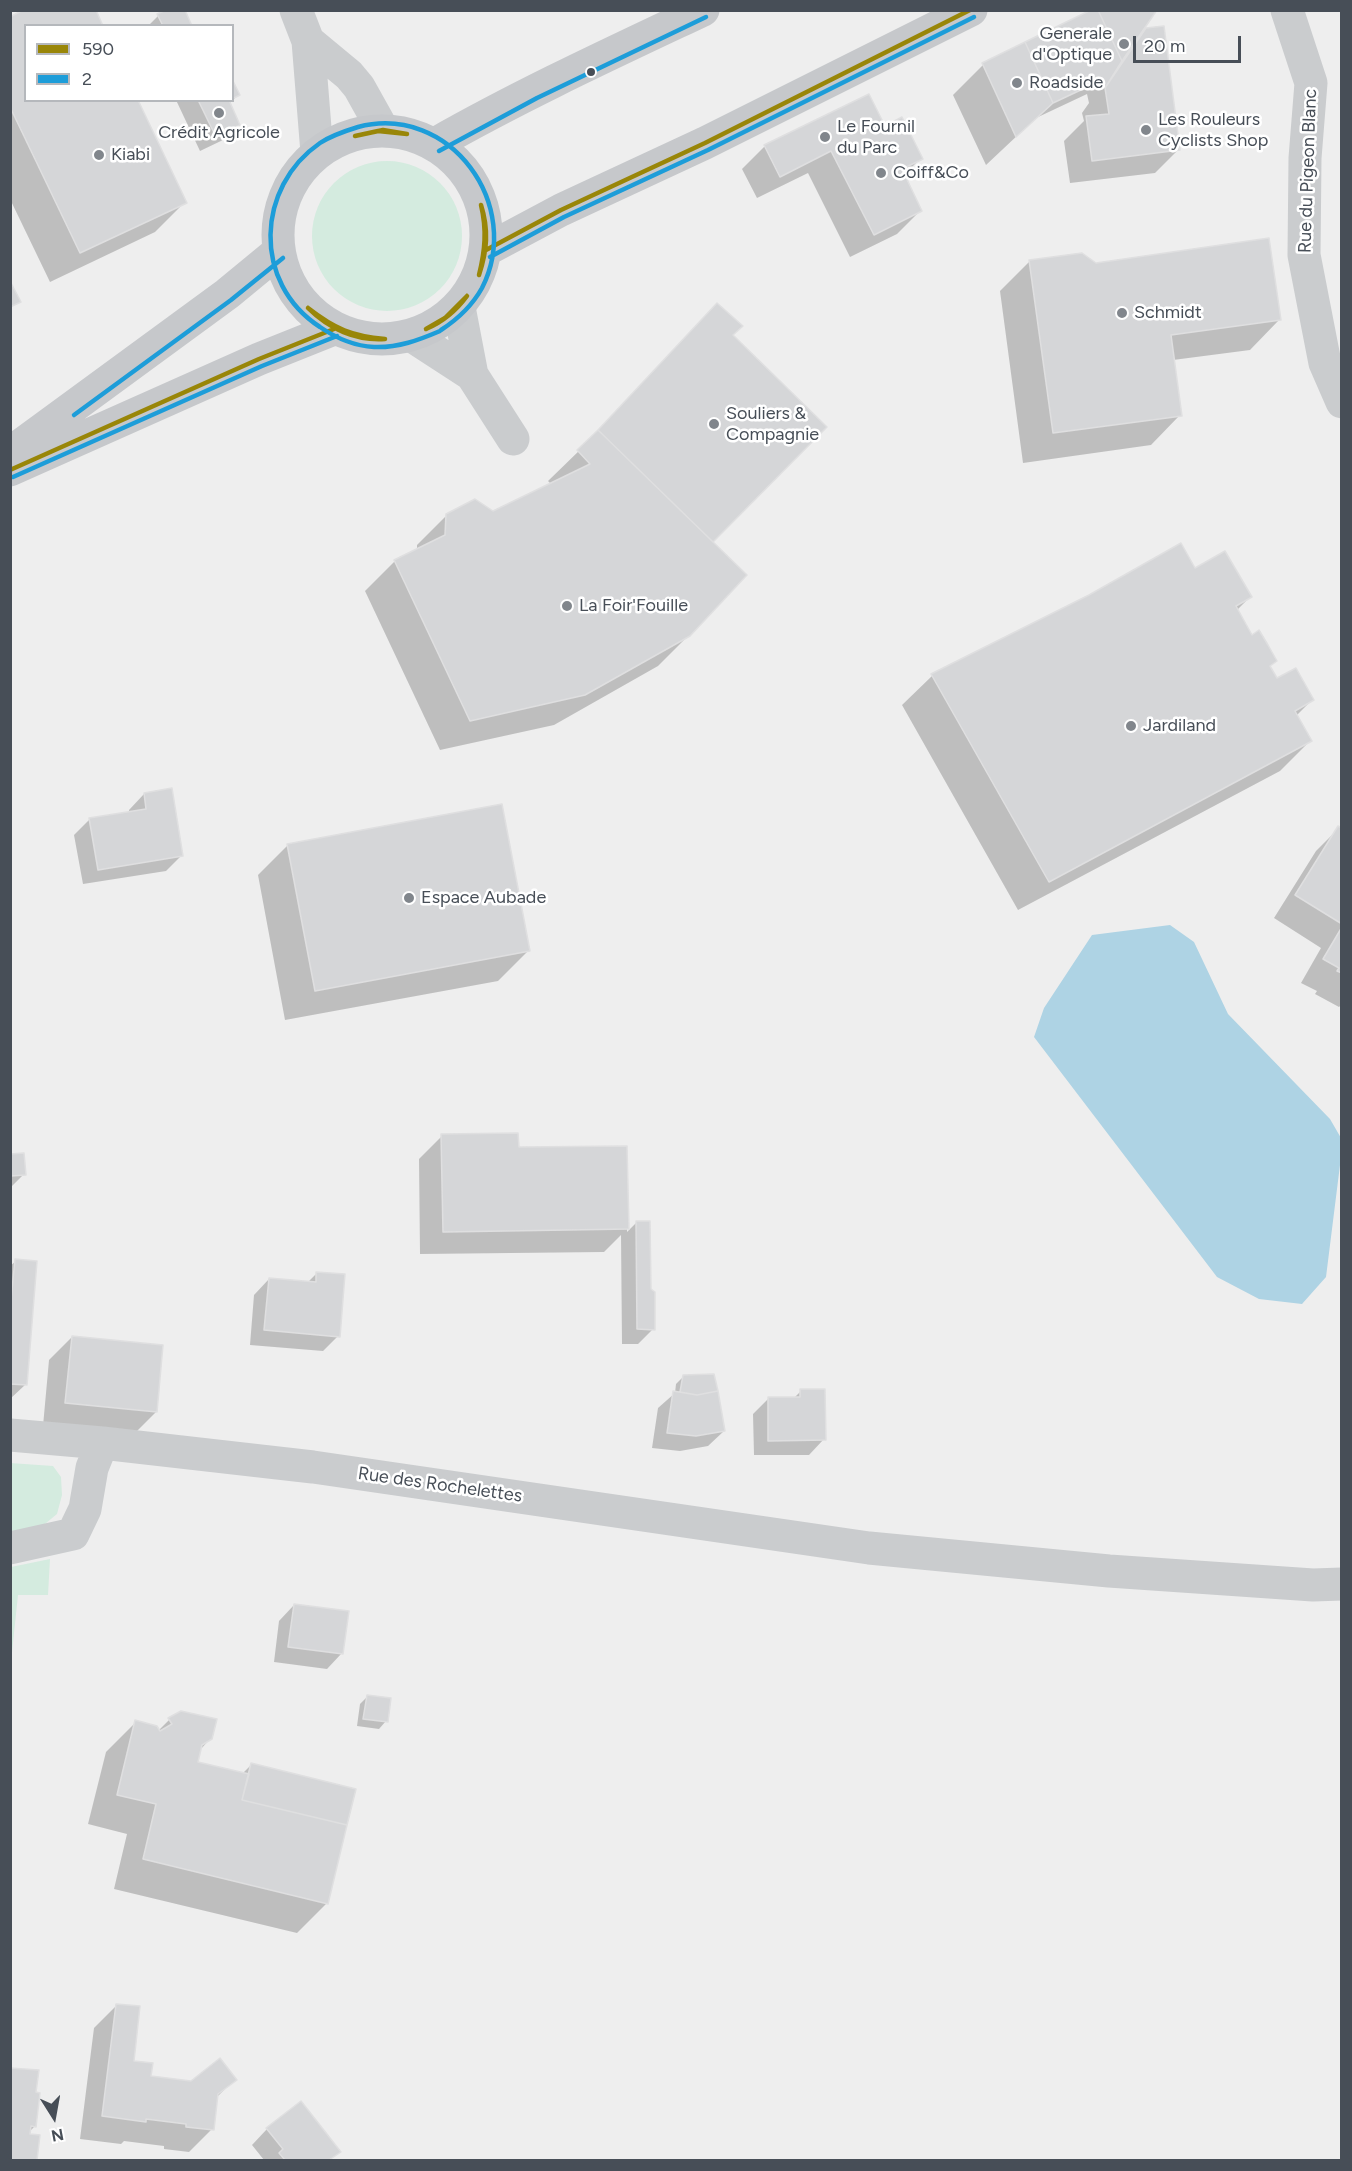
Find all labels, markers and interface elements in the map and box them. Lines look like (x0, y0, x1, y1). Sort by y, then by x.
place label: Generale d'Optique (1032, 23, 1112, 66)
legend (24, 24, 234, 102)
scale bar (1136, 24, 1244, 62)
text: 20 m (1144, 35, 1185, 57)
marker: Generale d'Optique (1117, 37, 1131, 51)
text: 590 (82, 38, 114, 60)
unlabelled marker (585, 66, 597, 78)
text: 2 (82, 68, 92, 90)
place label: Roadside (1029, 72, 1103, 94)
marker: Roadside (1010, 76, 1024, 90)
street label: Rue du Pigeon Blanc (1294, 88, 1322, 254)
marker: Crédit Agricole (212, 106, 226, 120)
place label: Les Rouleurs Cyclists Shop (1158, 109, 1268, 152)
place label: Le Fournil du Parc (837, 116, 915, 158)
place label: Crédit Agricole (158, 122, 280, 144)
marker: Les Rouleurs Cyclists Shop (1139, 123, 1153, 137)
marker: Le Fournil du Parc (818, 130, 832, 144)
place label: Kiabi (111, 144, 150, 166)
marker: Kiabi (92, 148, 106, 162)
place label: Coiff&Co (893, 162, 969, 184)
marker: Coiff&Co (874, 166, 888, 180)
place label: Schmidt (1134, 302, 1202, 324)
marker: Schmidt (1115, 306, 1129, 320)
place label: Souliers & Compagnie (726, 403, 819, 446)
marker: Souliers & Compagnie (707, 417, 721, 431)
place label: La Foir'Fouille (579, 595, 688, 617)
marker: La Foir'Fouille (560, 599, 574, 613)
place label: Jardiland (1143, 715, 1216, 737)
marker: Jardiland (1124, 719, 1138, 733)
place label: Espace Aubade (421, 887, 546, 909)
marker: Espace Aubade (402, 891, 416, 905)
street label: Rue des Rochelettes (356, 1463, 524, 1507)
north arrow (24, 2087, 84, 2147)
text: N (50, 2125, 65, 2146)

